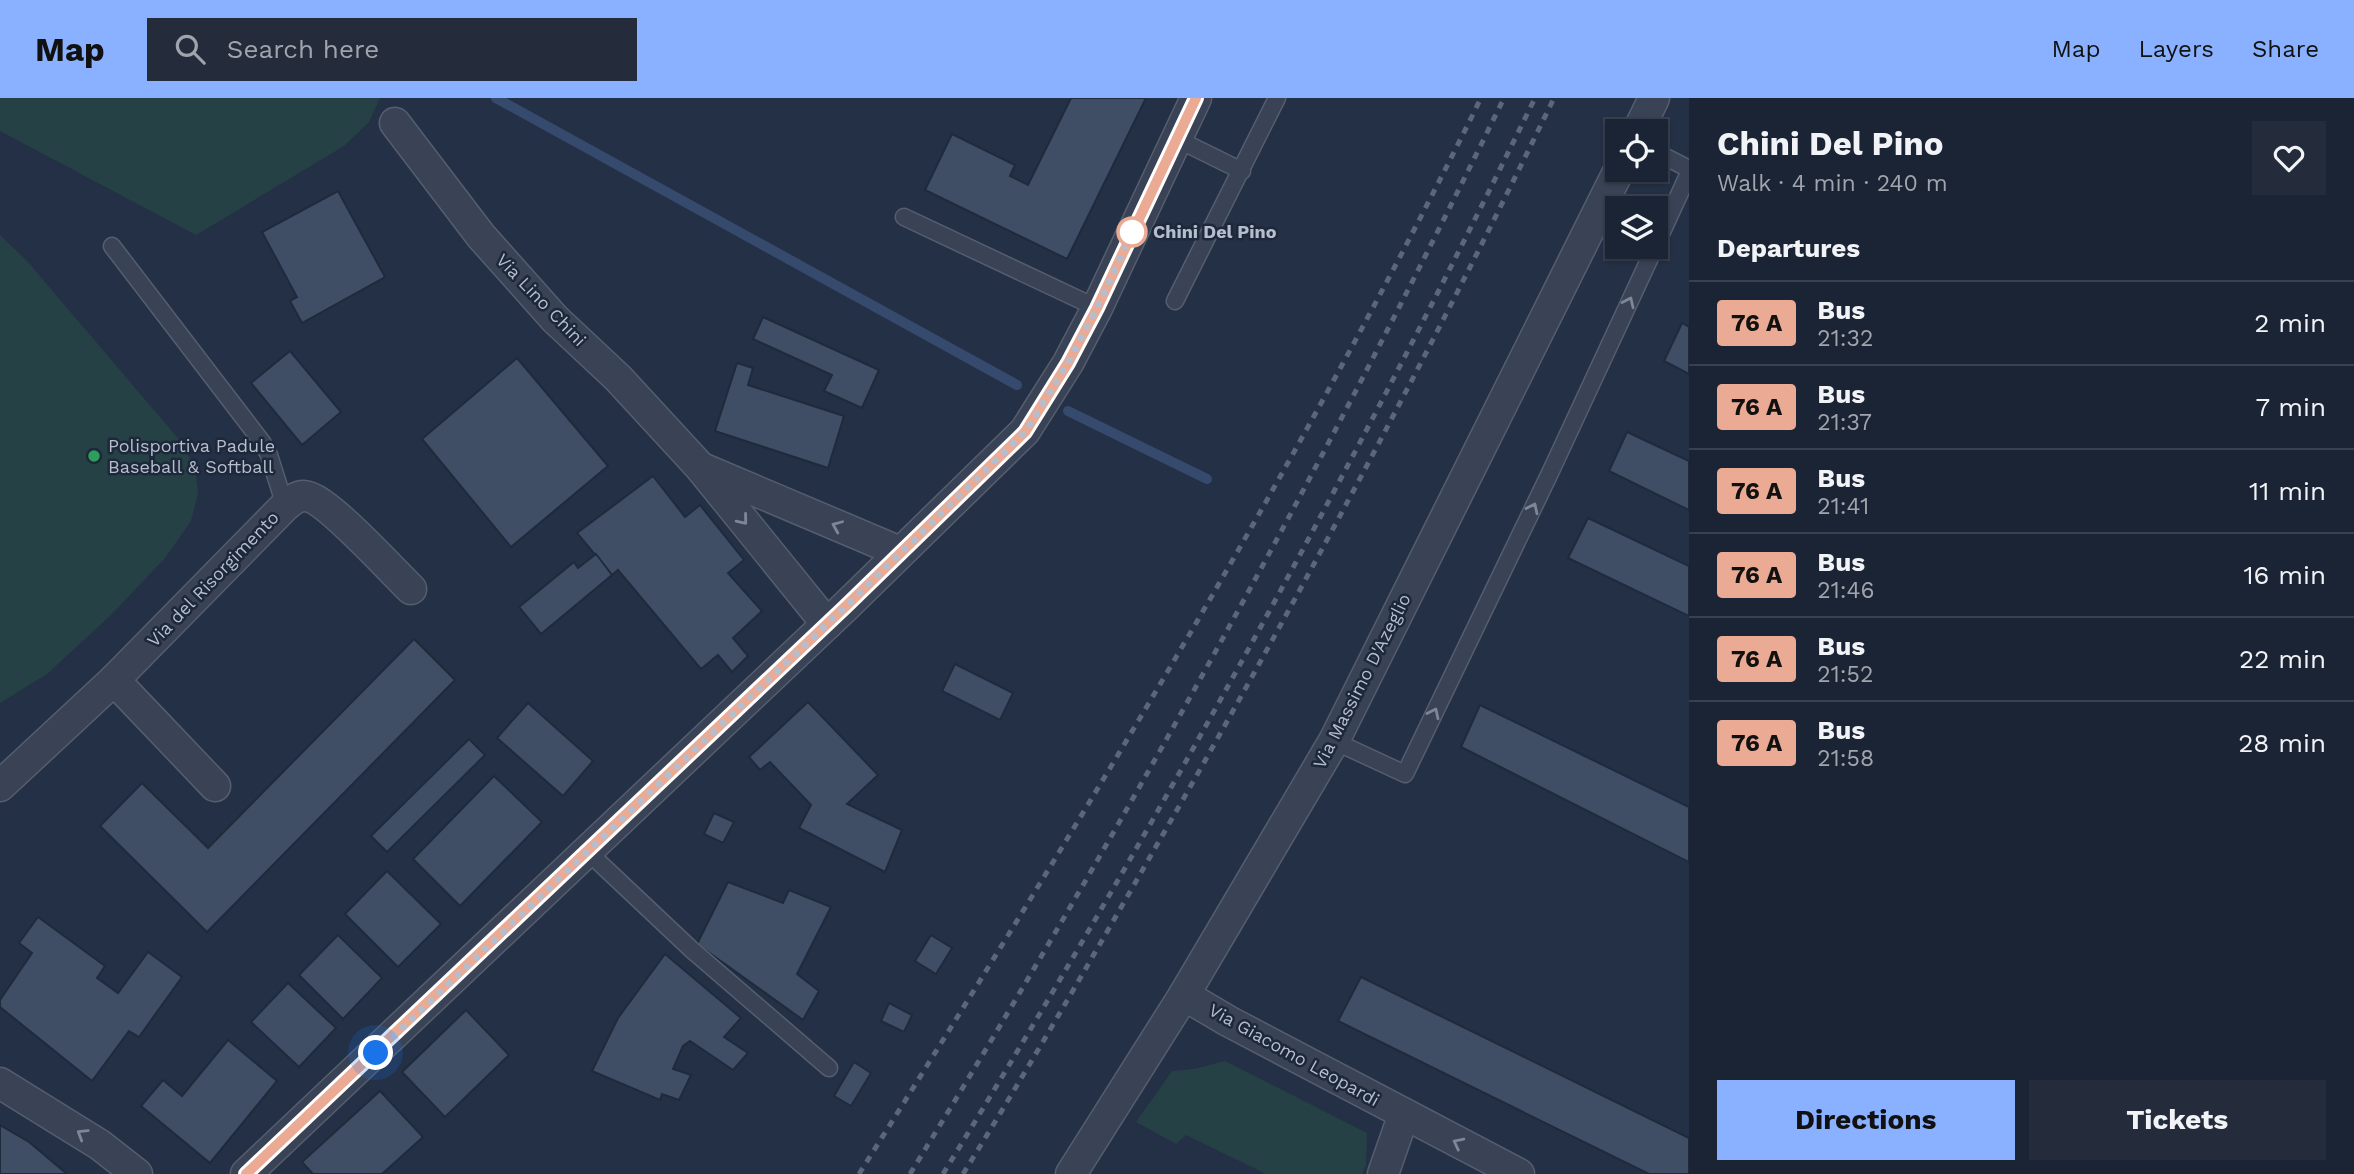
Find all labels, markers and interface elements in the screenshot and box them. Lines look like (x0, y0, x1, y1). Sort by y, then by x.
search box (147, 18, 637, 81)
text: Map (35, 30, 105, 69)
icon: search (171, 30, 209, 68)
text: Search here (227, 34, 379, 64)
text: Map (2052, 35, 2100, 63)
text: Layers (2138, 35, 2214, 63)
text: Share (2252, 35, 2319, 63)
map controls (1605, 119, 1668, 259)
button: locate (1605, 119, 1668, 182)
button: heart (2252, 121, 2326, 195)
text: Chini Del Pino (1717, 124, 1943, 163)
text: Walk · 4 min · 240 m (1717, 170, 1948, 197)
button: layers (1605, 196, 1668, 259)
marker: Chini Del Pino (1117, 217, 1147, 247)
place label: Chini Del Pino (1153, 221, 1277, 242)
text: Departures (1717, 233, 1860, 263)
street label: Via Lino Chini (492, 249, 591, 350)
text: Bus (1817, 295, 1865, 325)
one-way arrow (1621, 296, 1635, 309)
text: 2 min (2254, 308, 2326, 338)
text: 76 A (1731, 309, 1782, 337)
text: 21:32 (1817, 325, 1873, 352)
text: Bus (1817, 379, 1865, 409)
text: 7 min (2256, 392, 2326, 422)
text: 76 A (1731, 393, 1782, 421)
text: 21:37 (1817, 409, 1872, 436)
place label: Polisportiva Padule Baseball & Softball (108, 435, 275, 477)
marker: Polisportiva Padule Baseball & Softball (86, 448, 102, 464)
text: Bus (1817, 463, 1865, 493)
text: 11 min (2249, 476, 2326, 506)
text: 76 A (1731, 477, 1782, 505)
text: 21:41 (1817, 493, 1869, 520)
one-way arrow (1525, 503, 1539, 515)
street label: Via del Risorgimento (143, 507, 283, 651)
one-way arrow (734, 513, 747, 525)
one-way arrow (832, 521, 844, 535)
text: Bus (1817, 547, 1865, 577)
text: 16 min (2243, 560, 2326, 590)
text: 76 A (1731, 561, 1782, 589)
text: 21:46 (1817, 577, 1875, 604)
street label: Via Massimo D'Azeglio (1308, 590, 1415, 772)
text: Bus (1817, 631, 1865, 661)
text: 22 min (2239, 644, 2326, 674)
text: 76 A (1731, 645, 1782, 673)
text: 21:52 (1817, 661, 1873, 688)
one-way arrow (1426, 707, 1440, 720)
text: Bus (1817, 715, 1865, 745)
text: 28 min (2238, 728, 2326, 758)
text: 76 A (1731, 729, 1782, 757)
text: 21:58 (1817, 745, 1874, 772)
street label: Via Giacomo Leopardi (1205, 999, 1383, 1110)
your location (358, 1035, 393, 1070)
button: Directions (1717, 1080, 2015, 1160)
button: Tickets (2029, 1080, 2326, 1160)
one-way arrow (76, 1129, 89, 1142)
one-way arrow (1453, 1137, 1466, 1151)

